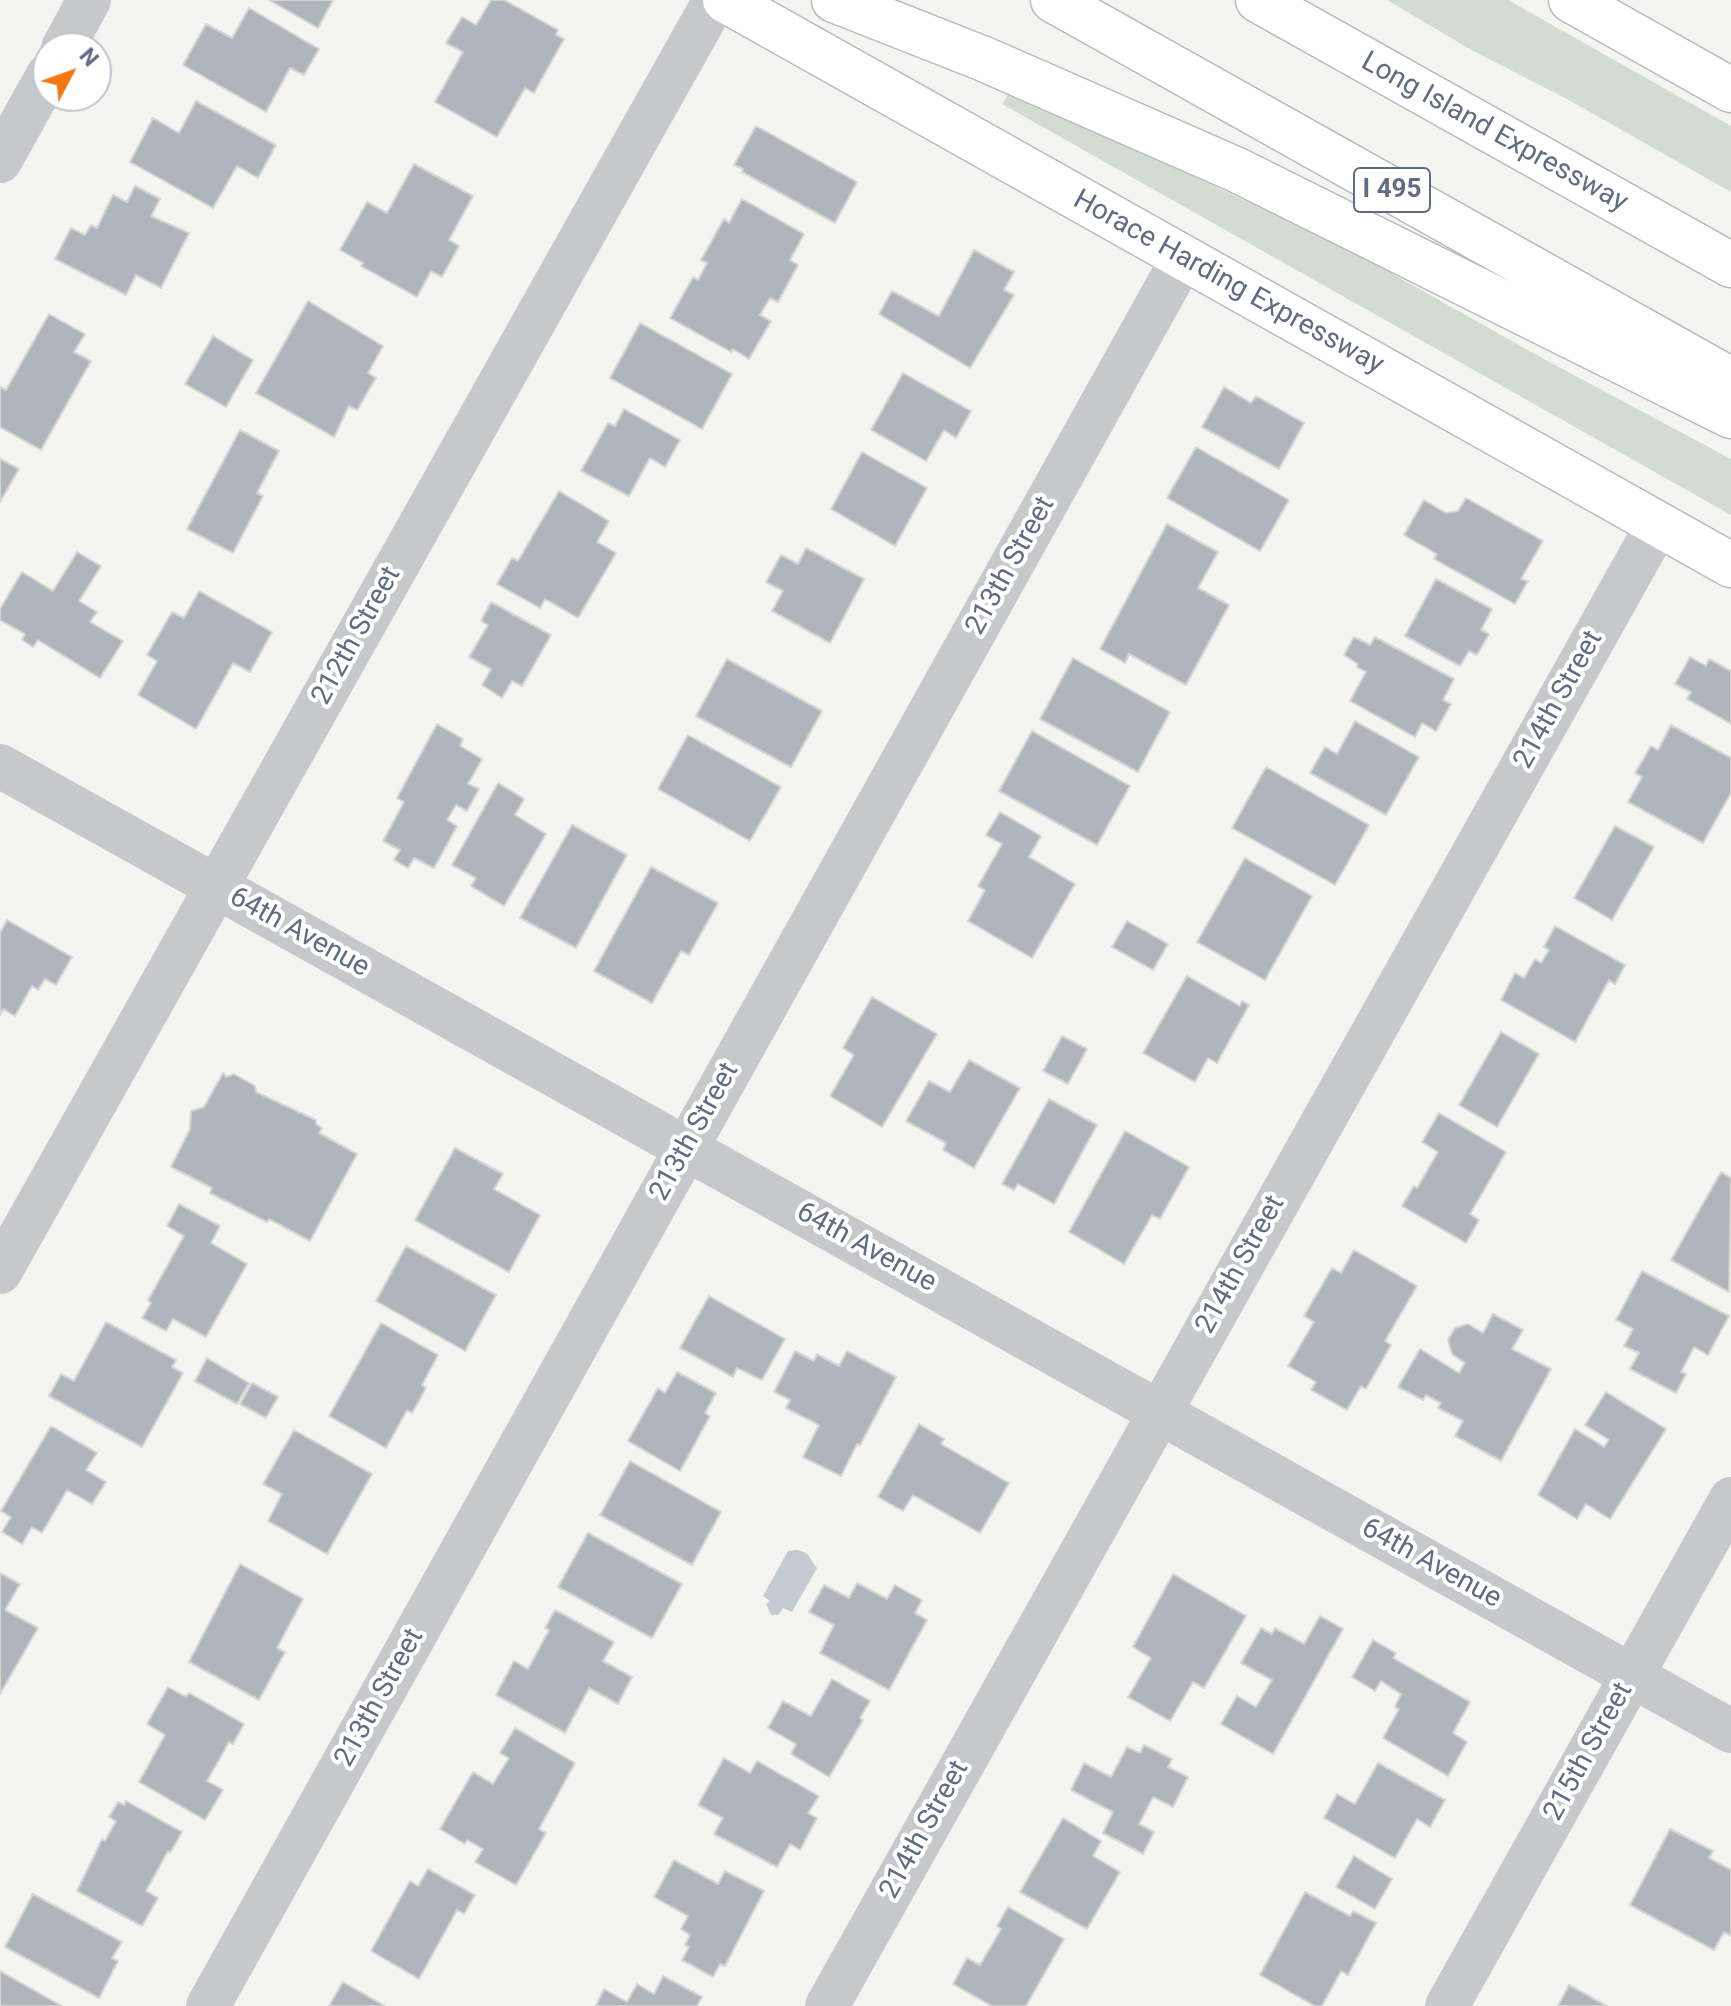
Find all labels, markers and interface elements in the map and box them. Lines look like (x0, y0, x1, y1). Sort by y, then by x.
north arrow (32, 32, 112, 112)
text: N (74, 43, 104, 71)
street label: Long Island Expressway (1355, 46, 1633, 220)
road number: I 495 (1354, 168, 1430, 212)
street label: Horace Harding Expressway (1067, 184, 1389, 382)
street label: 213th Street (959, 491, 1063, 641)
street label: 212th Street (305, 561, 409, 711)
street label: 214th Street (1507, 625, 1611, 775)
street label: 64th Avenue (223, 881, 375, 985)
street label: 213th Street (643, 1057, 747, 1207)
street label: 214th Street (1189, 1190, 1293, 1340)
street label: 64th Avenue (790, 1196, 942, 1300)
street label: 64th Avenue (1355, 1512, 1507, 1616)
street label: 213th Street (328, 1623, 432, 1773)
street label: 215th Street (1537, 1677, 1641, 1827)
street label: 214th Street (873, 1755, 977, 1905)

